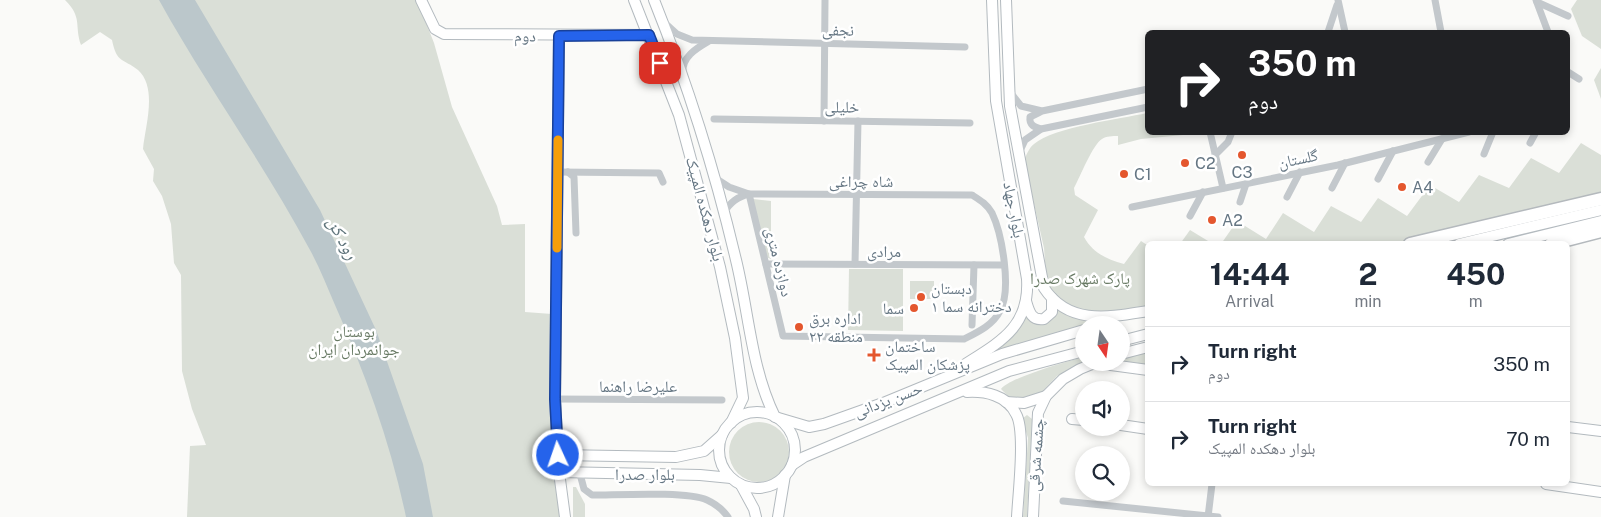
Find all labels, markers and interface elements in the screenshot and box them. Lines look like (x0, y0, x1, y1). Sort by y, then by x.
street label: نجفی (822, 20, 854, 41)
street label: دوم (514, 26, 536, 47)
pin (639, 42, 681, 84)
text: 350 m (1248, 43, 1357, 84)
icon: arrive (646, 49, 674, 77)
icon: right (1165, 50, 1230, 115)
text: دوم (1248, 88, 1278, 114)
street label: خلیلی (824, 97, 860, 118)
street label: گلستان (1276, 145, 1320, 173)
marker: C3 (1236, 149, 1248, 161)
place label: C2 (1195, 154, 1216, 173)
street label: بلوار دهکده المپیک (682, 155, 728, 263)
marker: C2 (1179, 157, 1191, 169)
place label: C3 (1231, 163, 1253, 182)
place label: C1 (1134, 165, 1152, 184)
marker: C1 (1118, 168, 1130, 180)
street label: شاه چراغی (829, 172, 893, 192)
place label: A4 (1412, 178, 1433, 197)
street label: بلوار جهاد (999, 180, 1029, 240)
marker: A4 (1396, 181, 1408, 193)
place label: A2 (1222, 211, 1243, 230)
water label: رود کن (322, 213, 363, 263)
marker: A2 (1206, 214, 1218, 226)
street label: دوازده متری (760, 225, 797, 299)
street label: مرادی (867, 242, 901, 262)
text: 14:44 (1210, 256, 1290, 292)
text: 2 (1358, 256, 1378, 292)
text: 450 (1446, 256, 1505, 292)
park label: پارک شهرک صدرا (1030, 269, 1130, 288)
place label: دبستان دخترانه سما ۱ (931, 279, 1012, 316)
marker: دبستان دخترانه سما ۱ (915, 291, 927, 303)
text: Arrival (1225, 292, 1274, 311)
text: min (1354, 292, 1382, 311)
text: m (1469, 292, 1483, 311)
place label: سما (883, 299, 904, 318)
marker: سما (908, 302, 920, 314)
place label: اداره برق منطقه ۲۲ (809, 309, 863, 346)
north arrow (1075, 316, 1130, 371)
map controls (1075, 316, 1130, 501)
marker: اداره برق منطقه ۲۲ (793, 321, 805, 333)
park label: بوستان جوانمردان ایران (308, 322, 400, 360)
place label: ساختمان پزشکان المپیک (885, 337, 970, 375)
text: Turn right (1208, 340, 1297, 362)
marker: ساختمان پزشکان المپیک (867, 348, 881, 362)
icon: right (1165, 350, 1193, 378)
text: 350 m (1493, 353, 1550, 375)
text: دوم (1208, 364, 1230, 383)
street label: علیرضا راهنما (599, 377, 677, 396)
street label: حسن یزدانی (851, 378, 925, 423)
button: sound (1075, 381, 1130, 436)
text: Turn right (1208, 415, 1297, 437)
street label: چشمه شرقی (1024, 418, 1049, 492)
icon: right (1165, 425, 1193, 453)
position arrow (531, 428, 583, 480)
text: 70 m (1506, 428, 1550, 450)
text: بلوار دهکده المپیک (1208, 439, 1316, 458)
button: search (1075, 446, 1130, 501)
street label: بلوار صدرا (615, 465, 675, 484)

